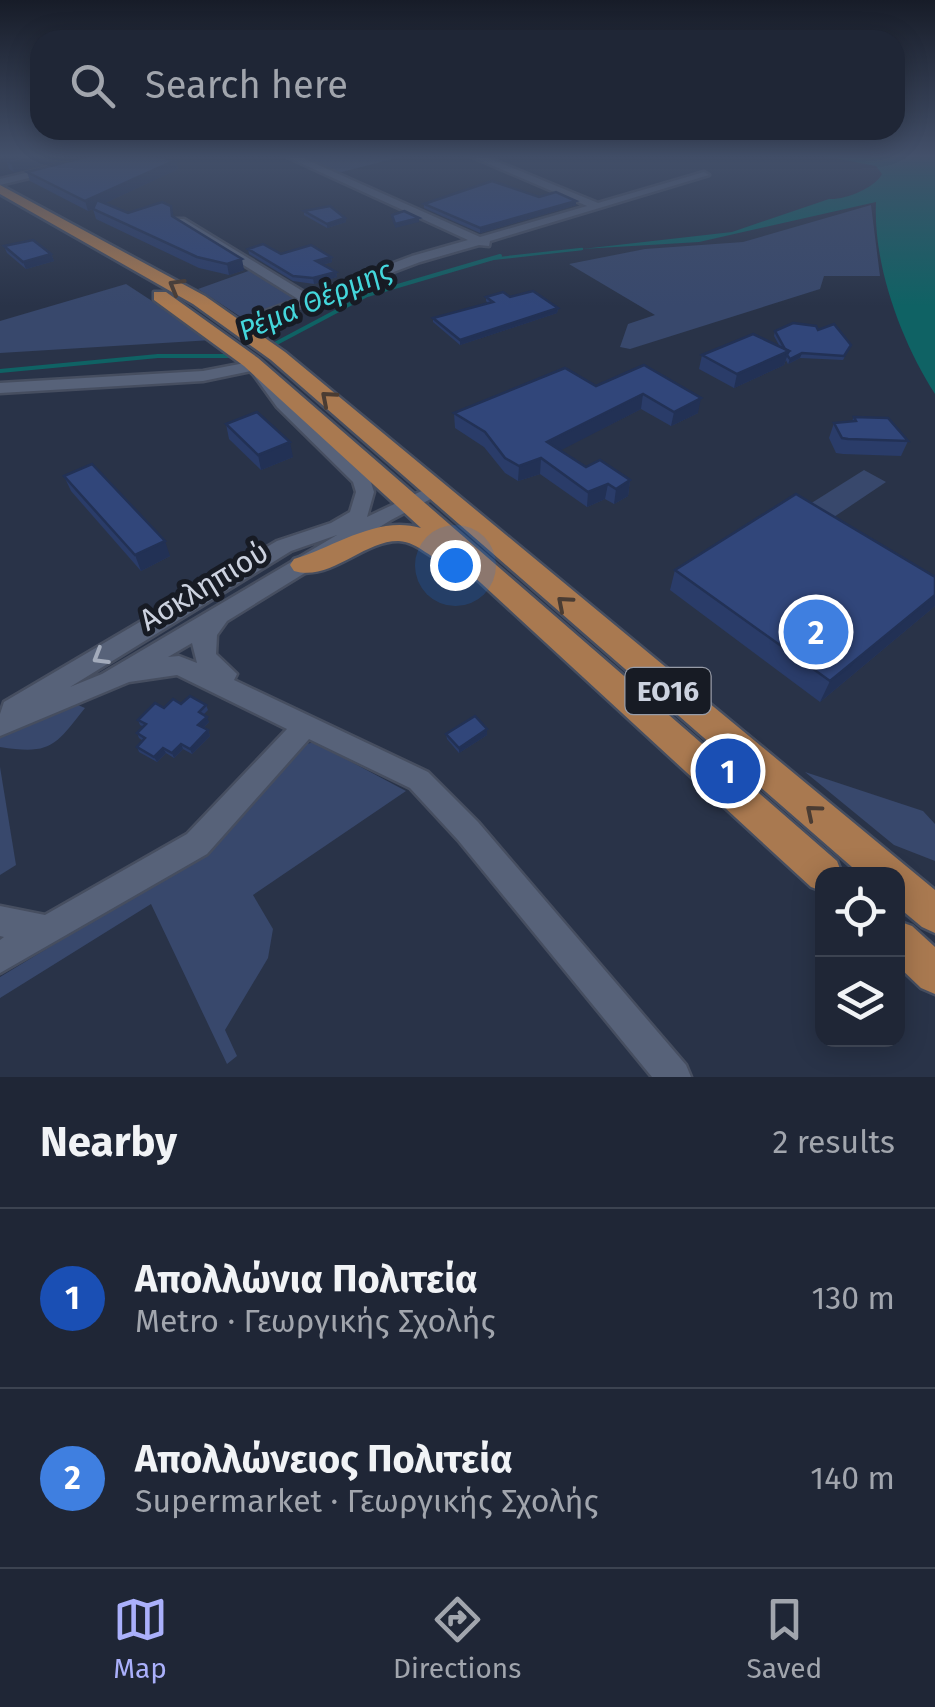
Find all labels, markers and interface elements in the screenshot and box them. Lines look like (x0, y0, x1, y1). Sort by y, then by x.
search box (30, 30, 905, 140)
icon: search (65, 58, 120, 113)
text: Search here (145, 62, 348, 108)
water label: Ρέμα Θέρμης (234, 253, 398, 347)
one-way arrow (169, 279, 187, 299)
one-way arrow (321, 391, 339, 409)
street label: Ασκληπιού (133, 534, 275, 638)
your location (430, 540, 481, 591)
pin: 2 (784, 594, 848, 670)
one-way arrow (557, 596, 576, 614)
one-way arrow (93, 645, 111, 664)
road number: ΕΟ16 (626, 668, 710, 714)
pin: 1 (696, 734, 760, 808)
one-way arrow (806, 805, 824, 823)
map controls (815, 867, 905, 1047)
button: locate (815, 867, 905, 957)
button: layers (815, 957, 905, 1047)
text: Nearby (40, 1117, 177, 1167)
text: 2 results (772, 1123, 895, 1161)
text: Απολλώνια Πολιτεία (135, 1256, 478, 1302)
text: 1 (65, 1279, 80, 1317)
text: 130 m (811, 1279, 895, 1317)
text: Metro · Γεωργικής Σχολής (135, 1302, 495, 1340)
text: Απολλώνειος Πολιτεία (135, 1436, 513, 1482)
text: 2 (64, 1459, 81, 1497)
text: 140 m (810, 1459, 895, 1497)
text: Supermarket · Γεωργικής Σχολής (135, 1482, 599, 1520)
tab: Map (113, 1592, 168, 1685)
tab: Directions (393, 1592, 521, 1685)
tab: Saved (747, 1592, 822, 1685)

